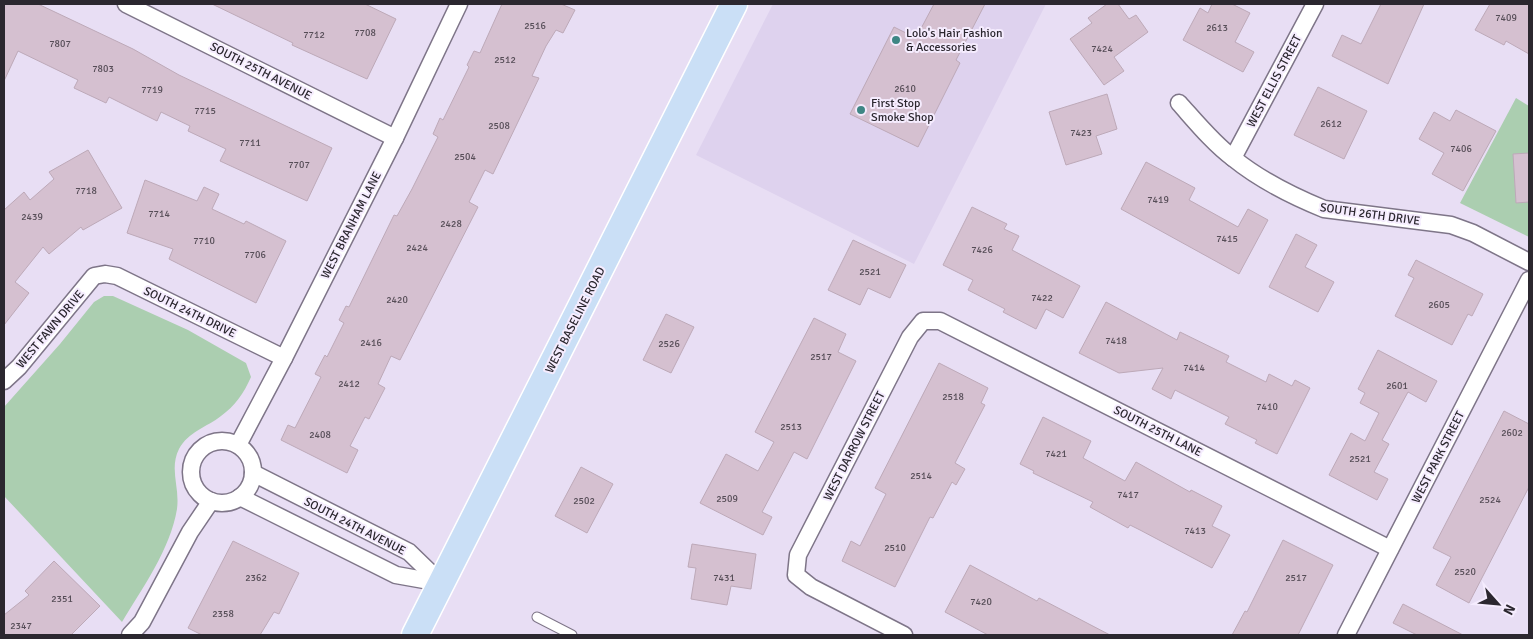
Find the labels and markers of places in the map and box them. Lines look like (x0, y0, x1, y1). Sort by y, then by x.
place label: Lolo's Hair Fashion & Accessories (906, 26, 1002, 55)
marker: Lolo's Hair Fashion & Accessories (890, 34, 902, 46)
place label: First Stop Smoke Shop (871, 96, 934, 125)
marker: First Stop Smoke Shop (855, 104, 867, 116)

